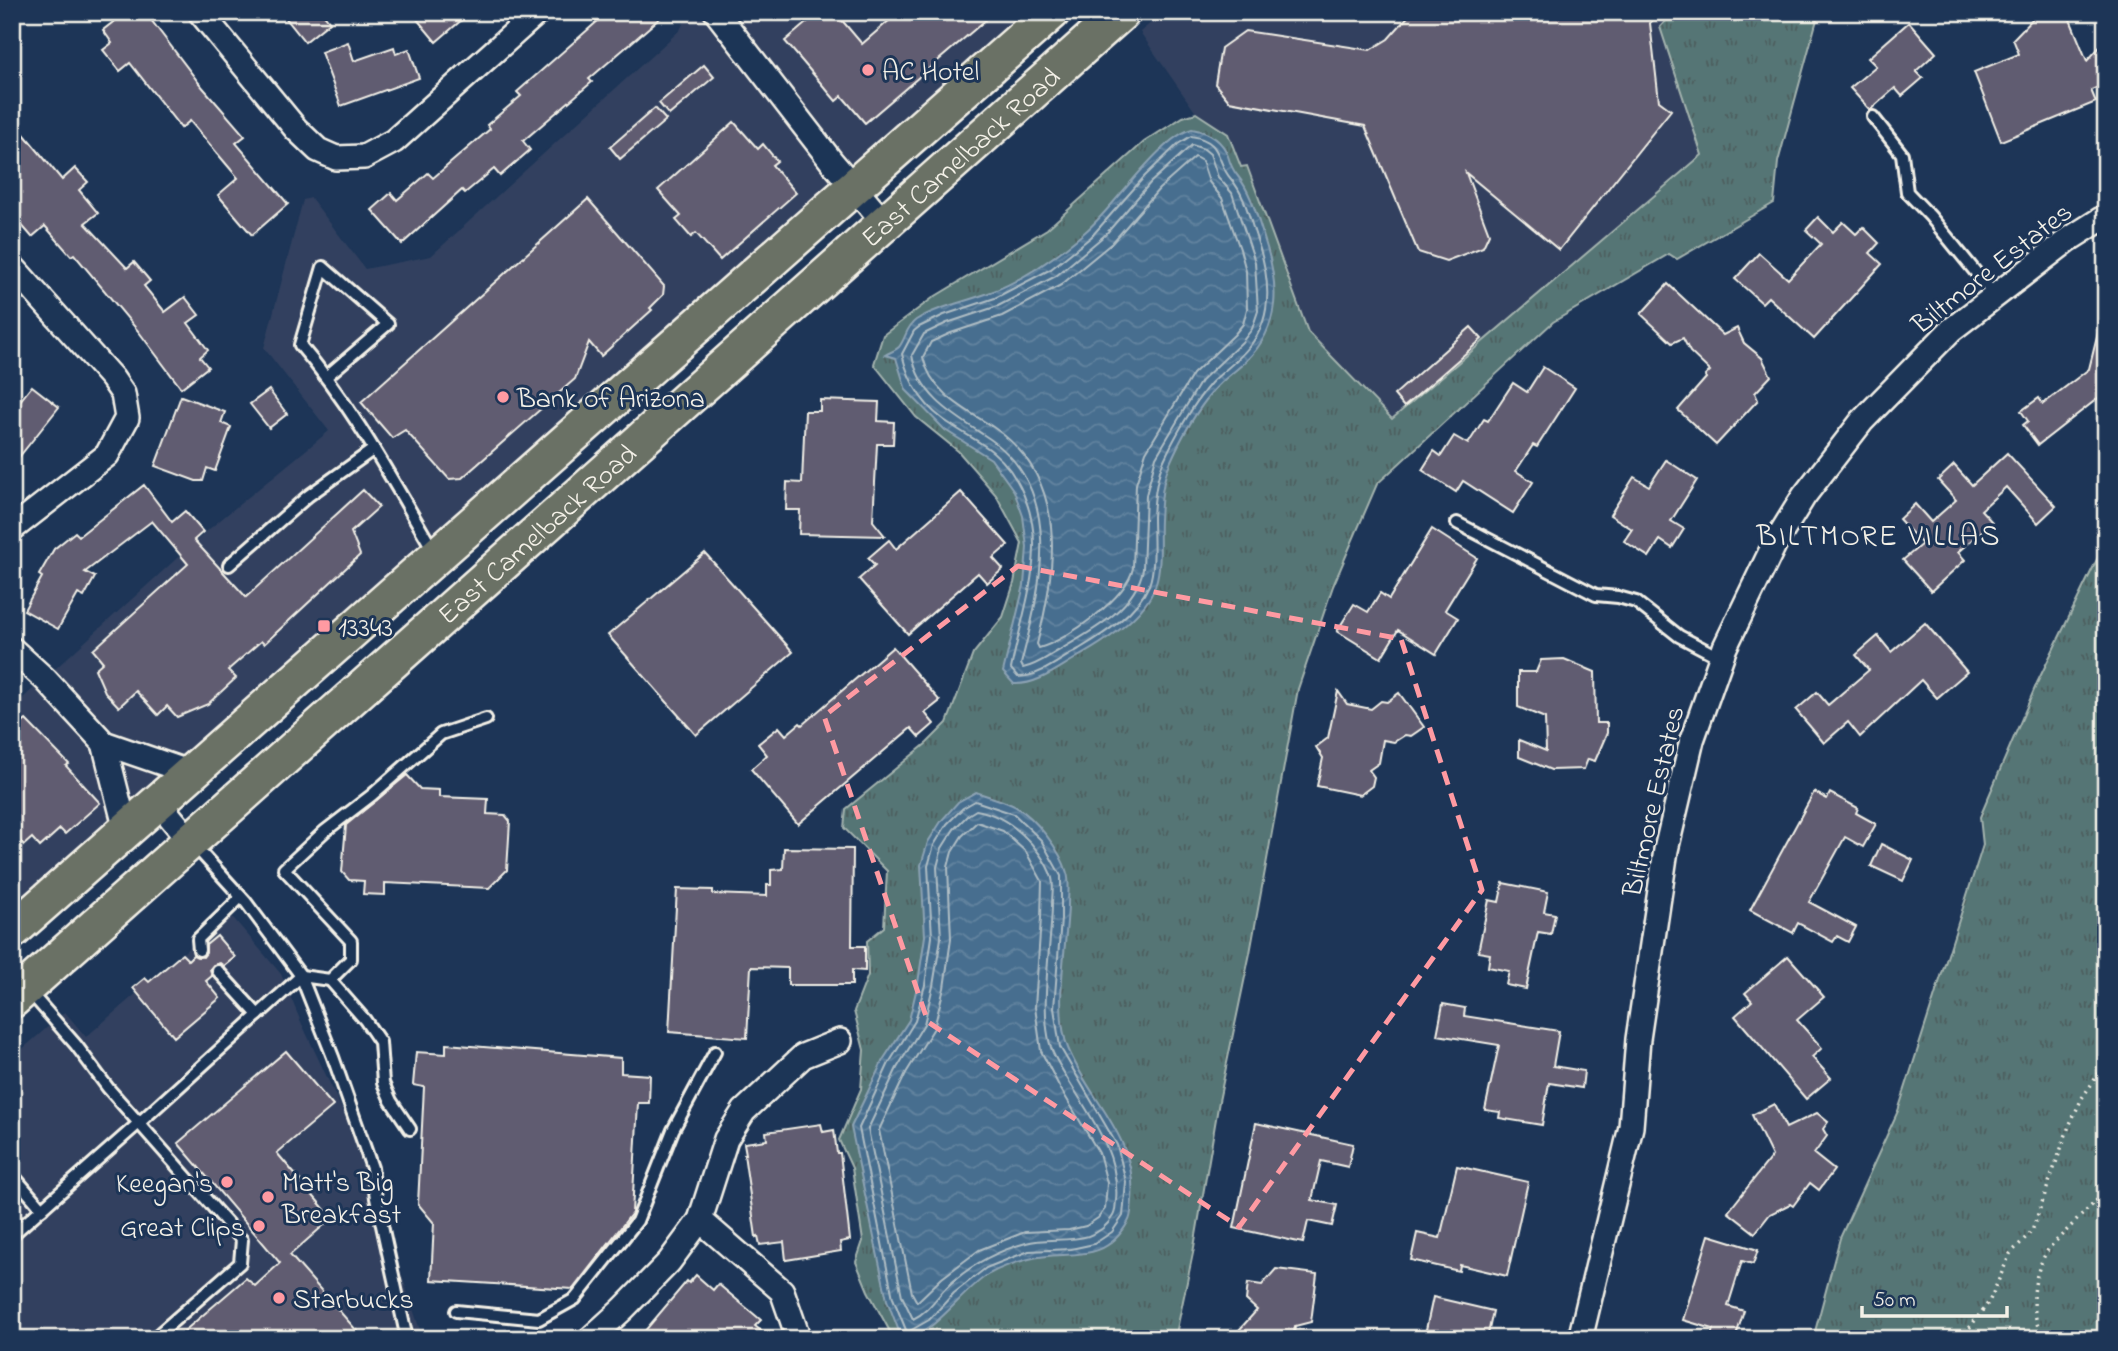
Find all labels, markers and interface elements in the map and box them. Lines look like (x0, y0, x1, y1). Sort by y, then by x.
place label: AC Hotel (882, 53, 979, 94)
street label: East Camelback Road (853, 59, 1071, 259)
marker: AC Hotel (860, 62, 876, 78)
street label: Biltmore Estates (1903, 194, 2082, 346)
place label: Bank of Arizona (516, 380, 705, 421)
marker: Bank of Arizona (495, 389, 511, 405)
street label: East Camelback Road (430, 436, 648, 636)
district label: BILTMORE VILLAS (1755, 516, 2002, 560)
place label: 13343 (338, 609, 393, 650)
marker: 13343 (316, 618, 332, 634)
street label: Biltmore Estates (1613, 702, 1697, 902)
place label: Matt's Big Breakfast (281, 1164, 401, 1237)
place label: Keegan's (116, 1165, 213, 1206)
marker: Keegan's (219, 1174, 235, 1190)
marker: Matt's Big Breakfast (260, 1189, 276, 1205)
place label: Great Clips (120, 1209, 245, 1250)
marker: Great Clips (251, 1218, 267, 1234)
scale bar (1862, 1274, 2008, 1318)
place label: Starbucks (293, 1281, 414, 1322)
text: 50 m (1873, 1286, 1916, 1316)
marker: Starbucks (271, 1290, 287, 1306)

